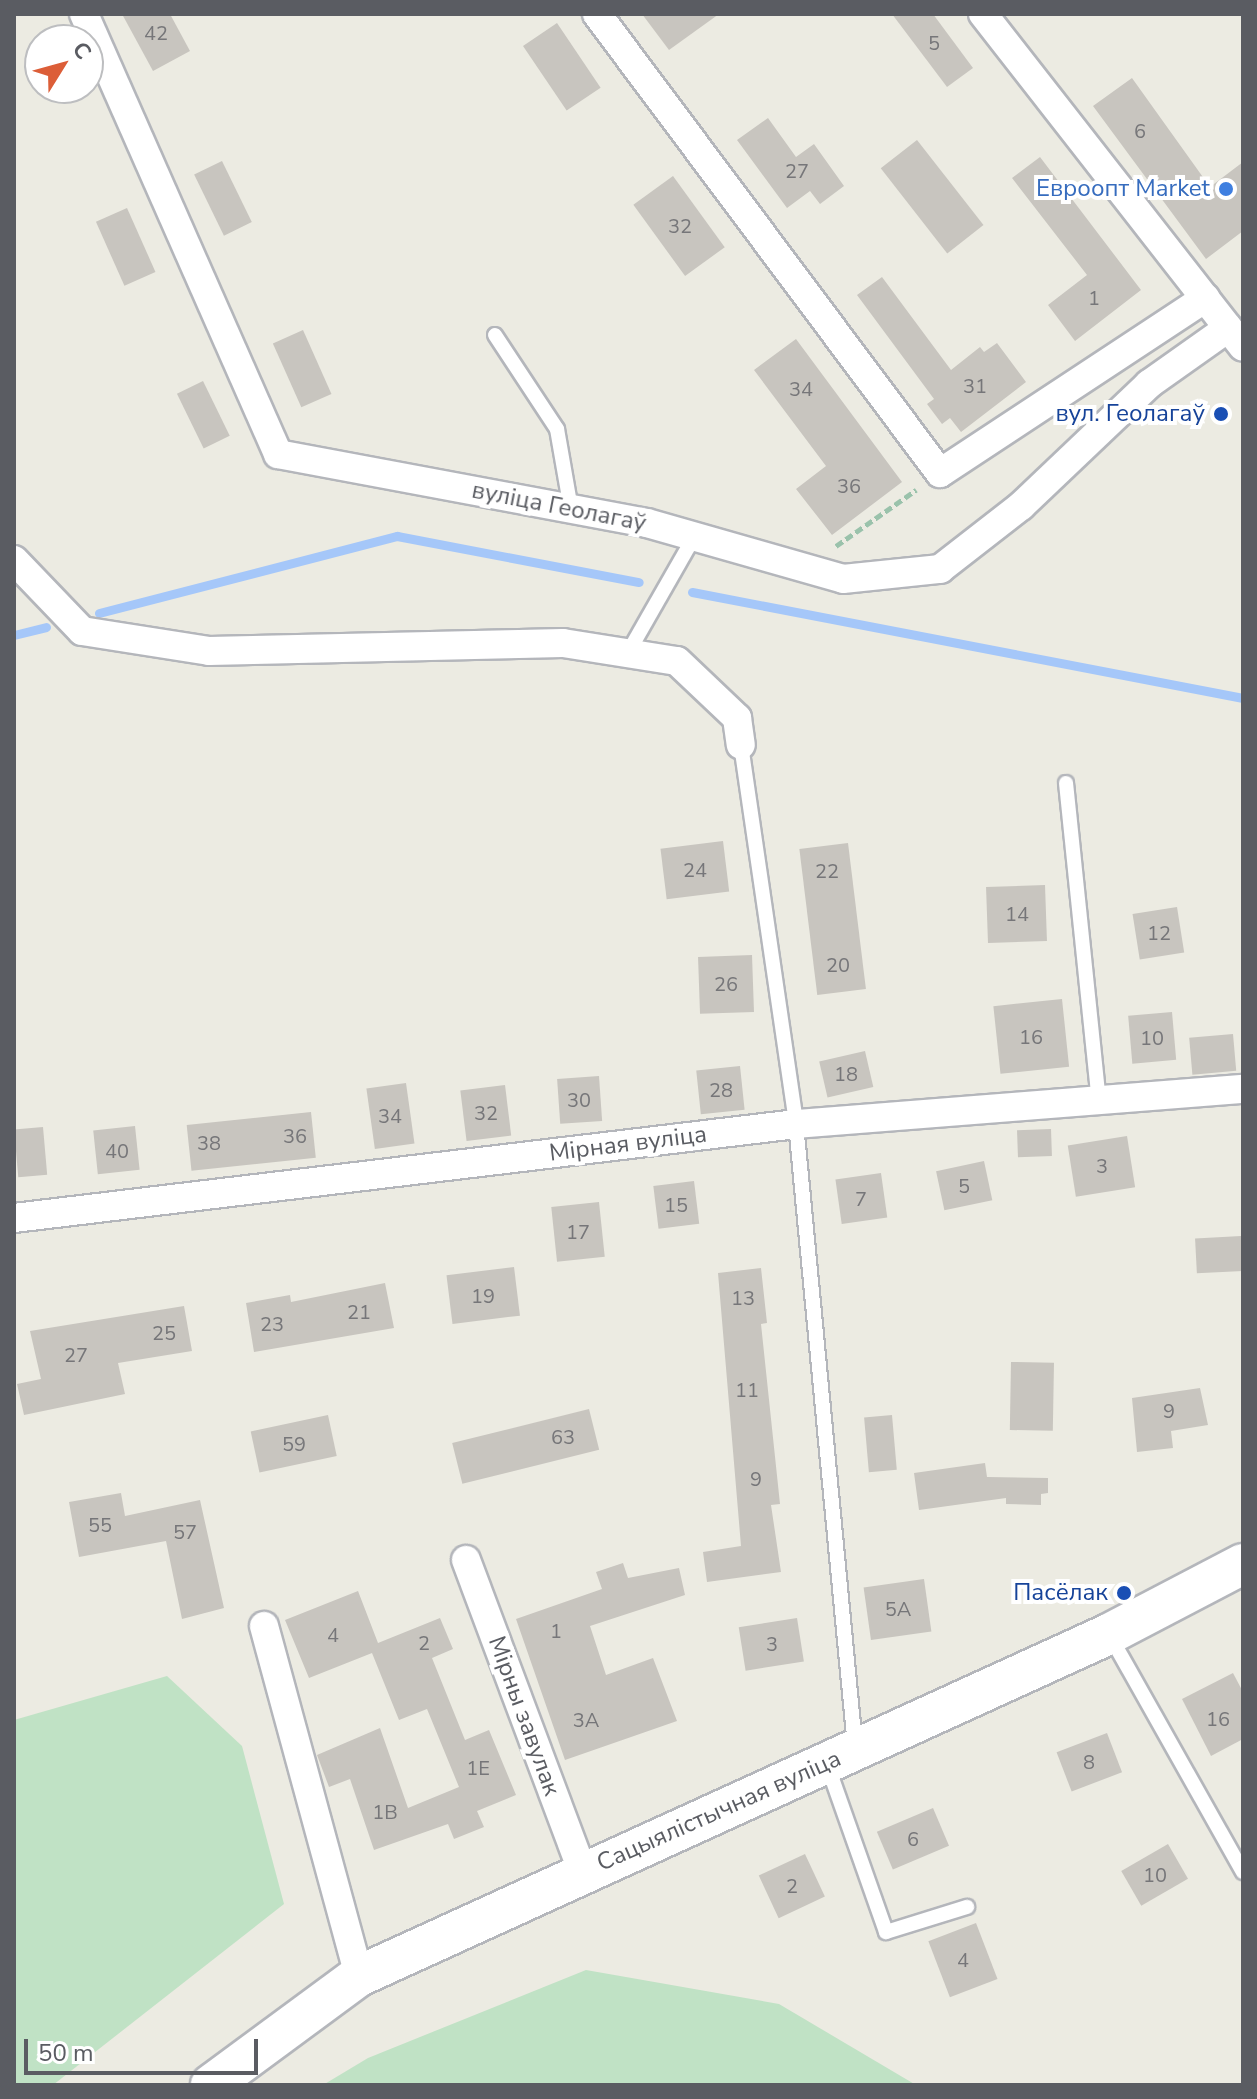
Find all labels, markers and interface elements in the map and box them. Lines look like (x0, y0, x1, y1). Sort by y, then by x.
house number: 42 (144, 21, 168, 45)
north arrow (24, 24, 104, 104)
house number: 5 (928, 31, 940, 55)
text: С (65, 36, 98, 66)
house number: 6 (1134, 119, 1146, 143)
house number: 27 (785, 159, 809, 183)
place label: Евроопт Market (1036, 175, 1210, 203)
marker: Евроопт Market (1217, 180, 1235, 198)
house number: 32 (668, 214, 692, 238)
house number: 1 (1088, 286, 1100, 310)
house number: 31 (963, 374, 987, 398)
house number: 34 (789, 377, 813, 401)
place label: вул. Геолагаў (1055, 400, 1205, 428)
marker: вул. Геолагаў (1212, 405, 1230, 423)
house number: 36 (837, 474, 861, 498)
street label: вуліца Геолагаў (469, 476, 649, 538)
house number: 24 (683, 858, 707, 882)
house number: 22 (815, 859, 839, 883)
house number: 14 (1005, 902, 1029, 926)
house number: 12 (1147, 921, 1171, 945)
house number: 20 (826, 953, 850, 977)
house number: 26 (714, 972, 738, 996)
house number: 16 (1019, 1025, 1043, 1049)
house number: 10 (1140, 1026, 1164, 1050)
house number: 18 (834, 1062, 858, 1086)
house number: 28 (709, 1078, 733, 1102)
house number: 30 (567, 1088, 591, 1112)
house number: 32 (474, 1101, 498, 1125)
house number: 34 (378, 1104, 402, 1128)
street label: Мірная вуліца (548, 1120, 708, 1168)
house number: 36 (283, 1124, 307, 1148)
house number: 38 (197, 1131, 221, 1155)
house number: 40 (105, 1139, 129, 1163)
house number: 3 (1096, 1154, 1108, 1178)
house number: 5 (958, 1174, 970, 1198)
house number: 7 (855, 1187, 867, 1211)
house number: 15 (664, 1193, 688, 1217)
house number: 17 (566, 1220, 590, 1244)
house number: 19 (471, 1284, 495, 1308)
house number: 13 (731, 1286, 755, 1310)
house number: 21 (347, 1300, 371, 1324)
house number: 23 (260, 1312, 284, 1336)
house number: 25 (152, 1321, 176, 1345)
house number: 27 (64, 1343, 88, 1367)
house number: 11 (735, 1378, 759, 1402)
house number: 9 (1163, 1399, 1175, 1423)
house number: 63 (551, 1425, 575, 1449)
house number: 59 (282, 1432, 306, 1456)
house number: 9 (750, 1467, 762, 1491)
house number: 55 (88, 1513, 112, 1537)
house number: 57 (173, 1520, 197, 1544)
place label: Пасёлак (1013, 1579, 1108, 1607)
marker: Пасёлак (1115, 1584, 1133, 1602)
house number: 5А (885, 1597, 911, 1621)
house number: 1 (550, 1619, 562, 1643)
house number: 4 (327, 1623, 339, 1647)
house number: 2 (418, 1631, 430, 1655)
street label: Мірны завулак (482, 1632, 566, 1800)
house number: 3 (766, 1632, 778, 1656)
house number: 16 (1206, 1707, 1230, 1731)
house number: 3А (573, 1708, 599, 1732)
street label: Сацыялістычная вуліца (593, 1744, 845, 1878)
house number: 8 (1083, 1750, 1095, 1774)
house number: 1Е (466, 1756, 490, 1780)
house number: 1В (372, 1800, 398, 1824)
house number: 6 (907, 1827, 919, 1851)
house number: 10 (1143, 1863, 1167, 1887)
house number: 2 (786, 1874, 798, 1898)
house number: 4 (957, 1948, 969, 1972)
scale bar (28, 2023, 262, 2073)
text: 50 m (38, 2037, 94, 2069)

